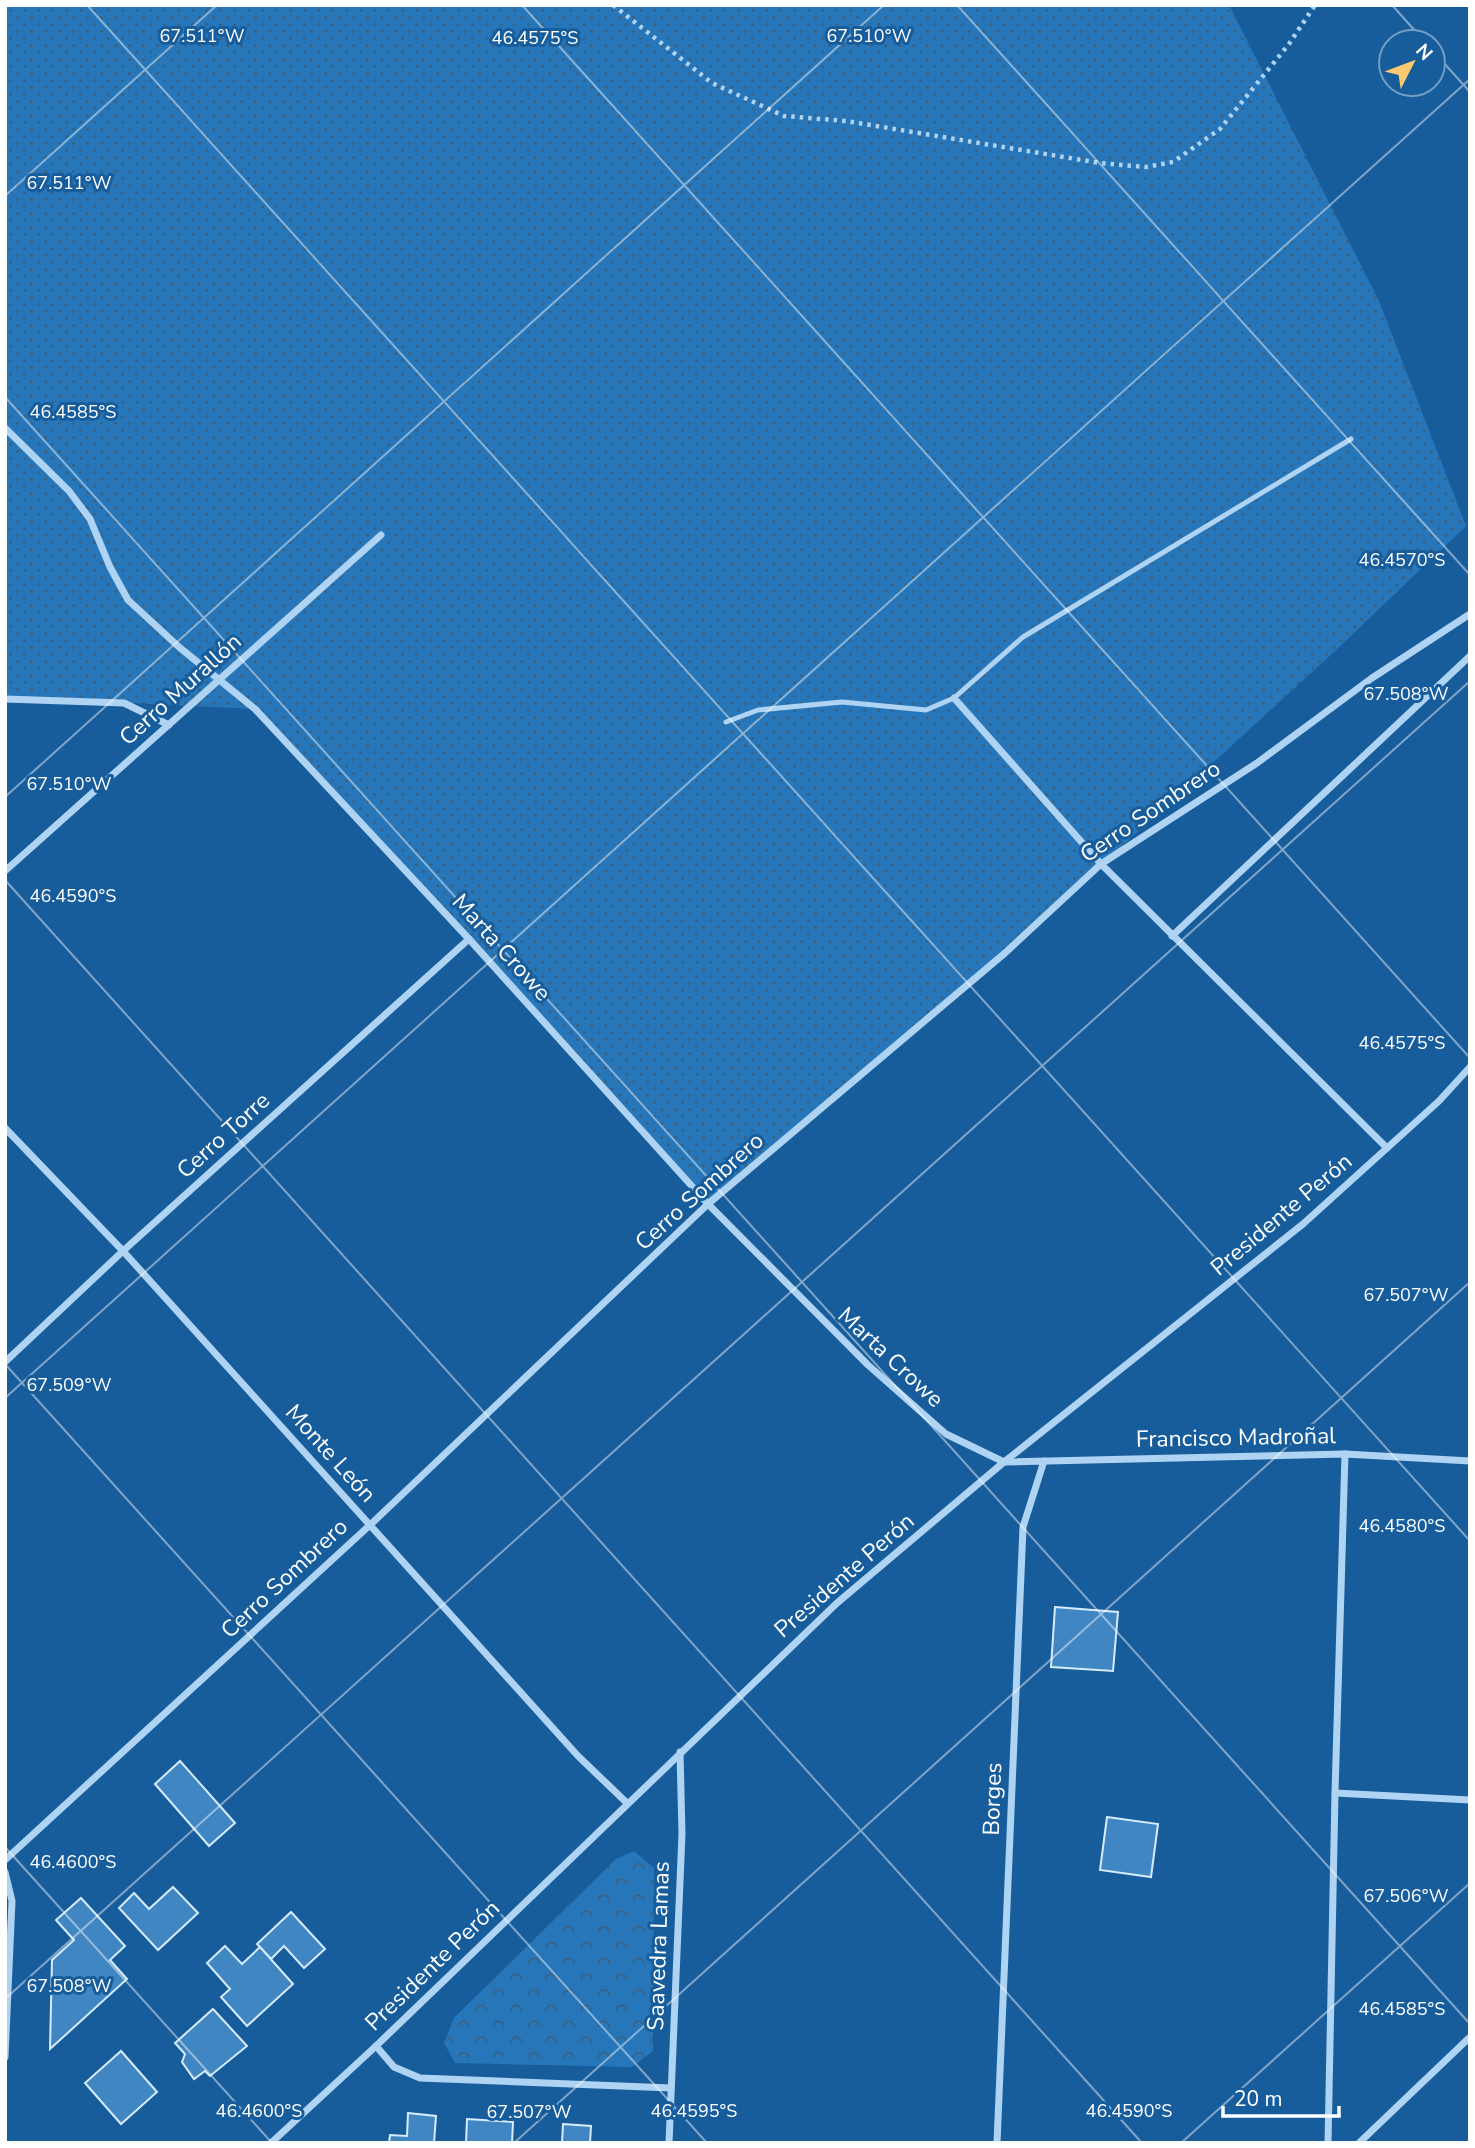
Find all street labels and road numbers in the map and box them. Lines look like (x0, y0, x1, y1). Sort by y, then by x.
street label: Cerro Murallón (113, 626, 248, 752)
street label: Cerro Sombrero (1074, 753, 1227, 870)
street label: Marta Crowe (445, 887, 558, 1008)
street label: Cerro Torre (170, 1085, 277, 1185)
street label: Cerro Sombrero (628, 1125, 770, 1257)
street label: Presidente Perón (1204, 1146, 1359, 1283)
street label: Marta Crowe (831, 1300, 950, 1415)
street label: Monte León (278, 1398, 383, 1509)
street label: Francisco Madroñal (1136, 1420, 1337, 1455)
street label: Presidente Perón (768, 1506, 921, 1645)
street label: Cerro Sombrero (214, 1511, 355, 1645)
street label: Borges (976, 1762, 1009, 1836)
street label: Saavedra Lamas (640, 1861, 677, 2031)
street label: Presidente Perón (358, 1893, 506, 2038)

